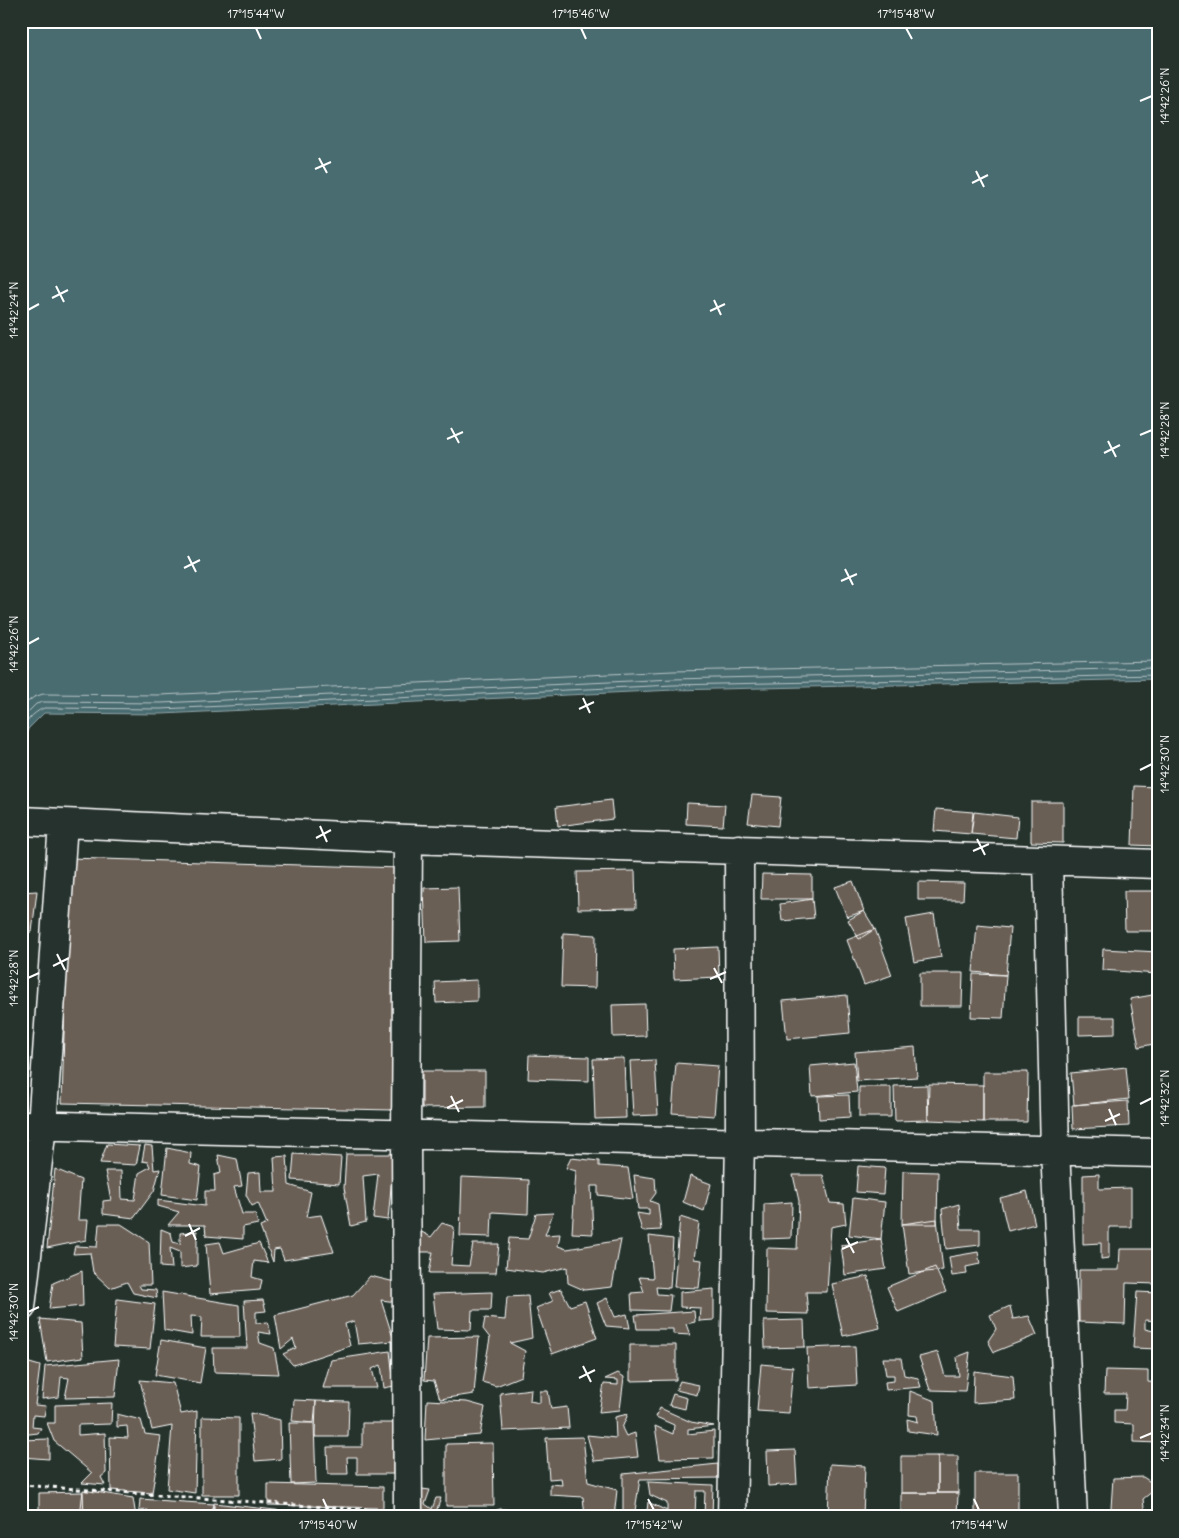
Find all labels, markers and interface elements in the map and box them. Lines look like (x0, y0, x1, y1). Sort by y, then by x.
text: 17°15'44"W (227, 6, 285, 21)
text: 17°15'46"W (552, 6, 610, 21)
text: 17°15'48"W (877, 6, 935, 21)
text: 14°42'26"N (1157, 67, 1172, 125)
text: 14°42'24"N (6, 282, 21, 338)
text: 14°42'28"N (1157, 401, 1172, 459)
text: 14°42'26"N (6, 615, 21, 673)
text: 14°42'30"N (1157, 735, 1172, 793)
text: 14°42'28"N (6, 949, 21, 1007)
text: 14°42'32"N (1157, 1069, 1172, 1127)
text: 14°42'30"N (6, 1283, 21, 1341)
text: 14°42'34"N (1157, 1404, 1172, 1462)
text: 17°15'40"W (299, 1517, 357, 1532)
text: 17°15'42"W (626, 1517, 682, 1532)
text: 17°15'44"W (950, 1517, 1008, 1532)

